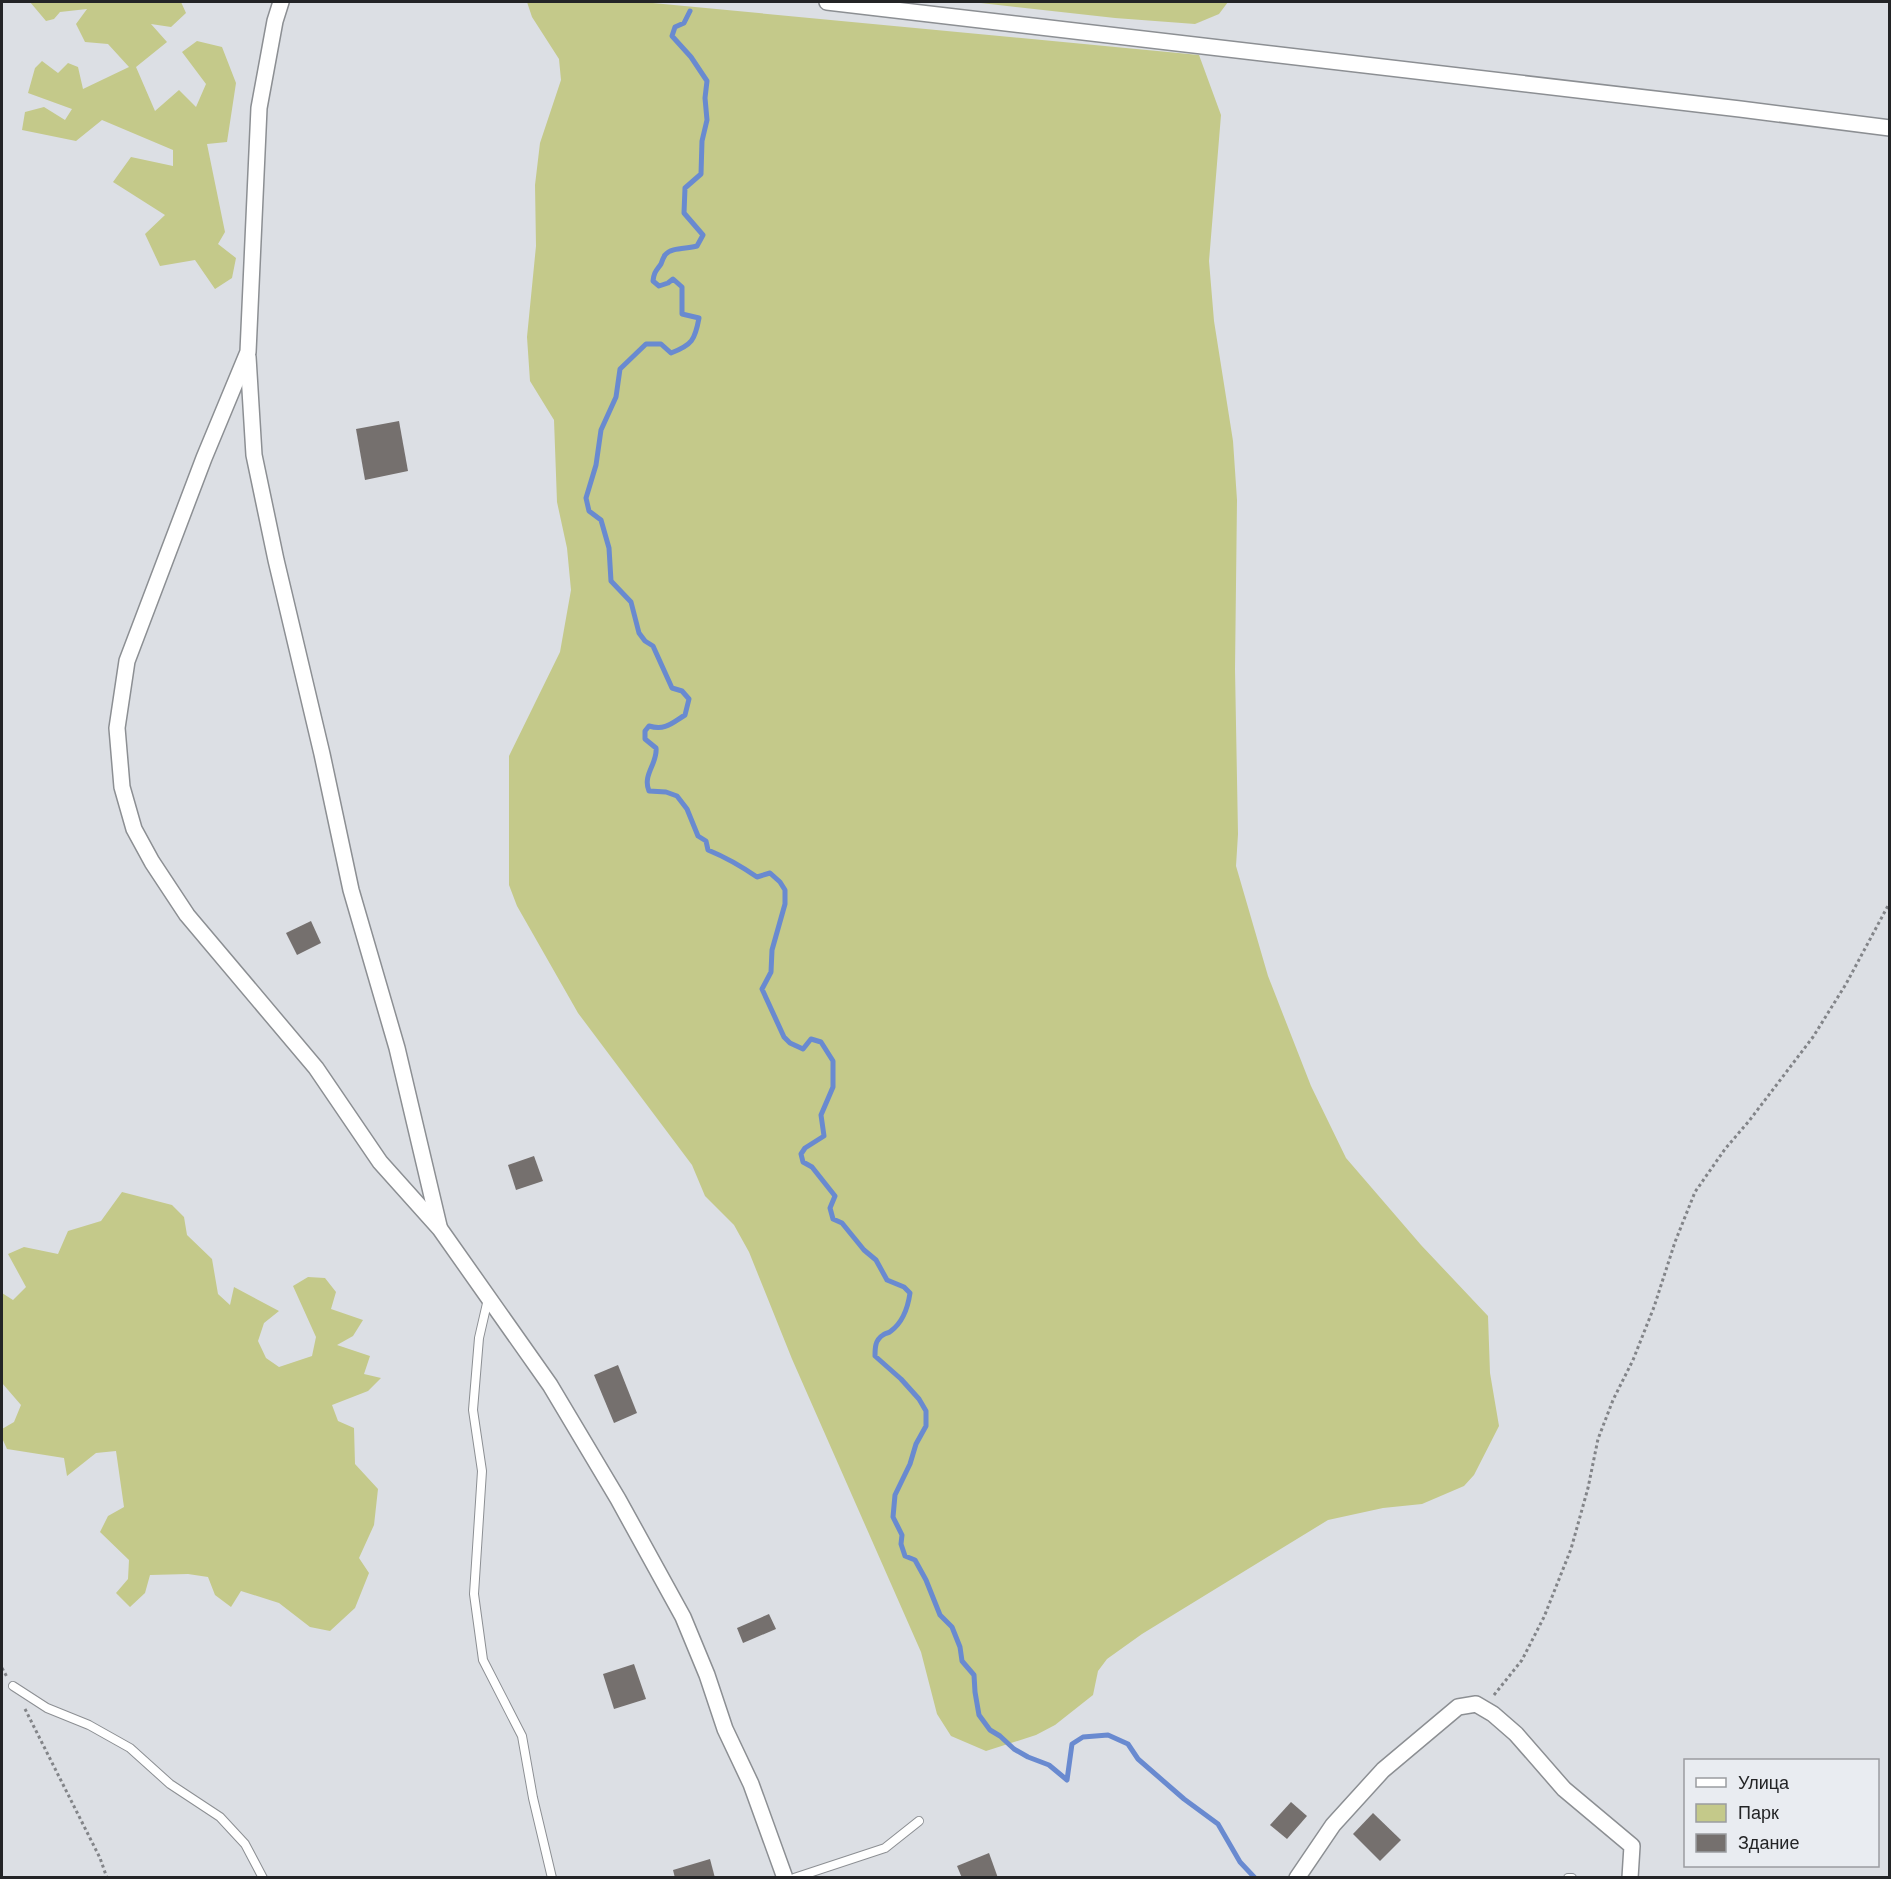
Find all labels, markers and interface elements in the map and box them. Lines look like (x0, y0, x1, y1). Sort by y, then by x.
legend (1684, 1759, 1879, 1867)
text: Улица (1738, 1773, 1790, 1793)
text: Парк (1738, 1803, 1779, 1823)
text: Здание (1738, 1833, 1799, 1853)

